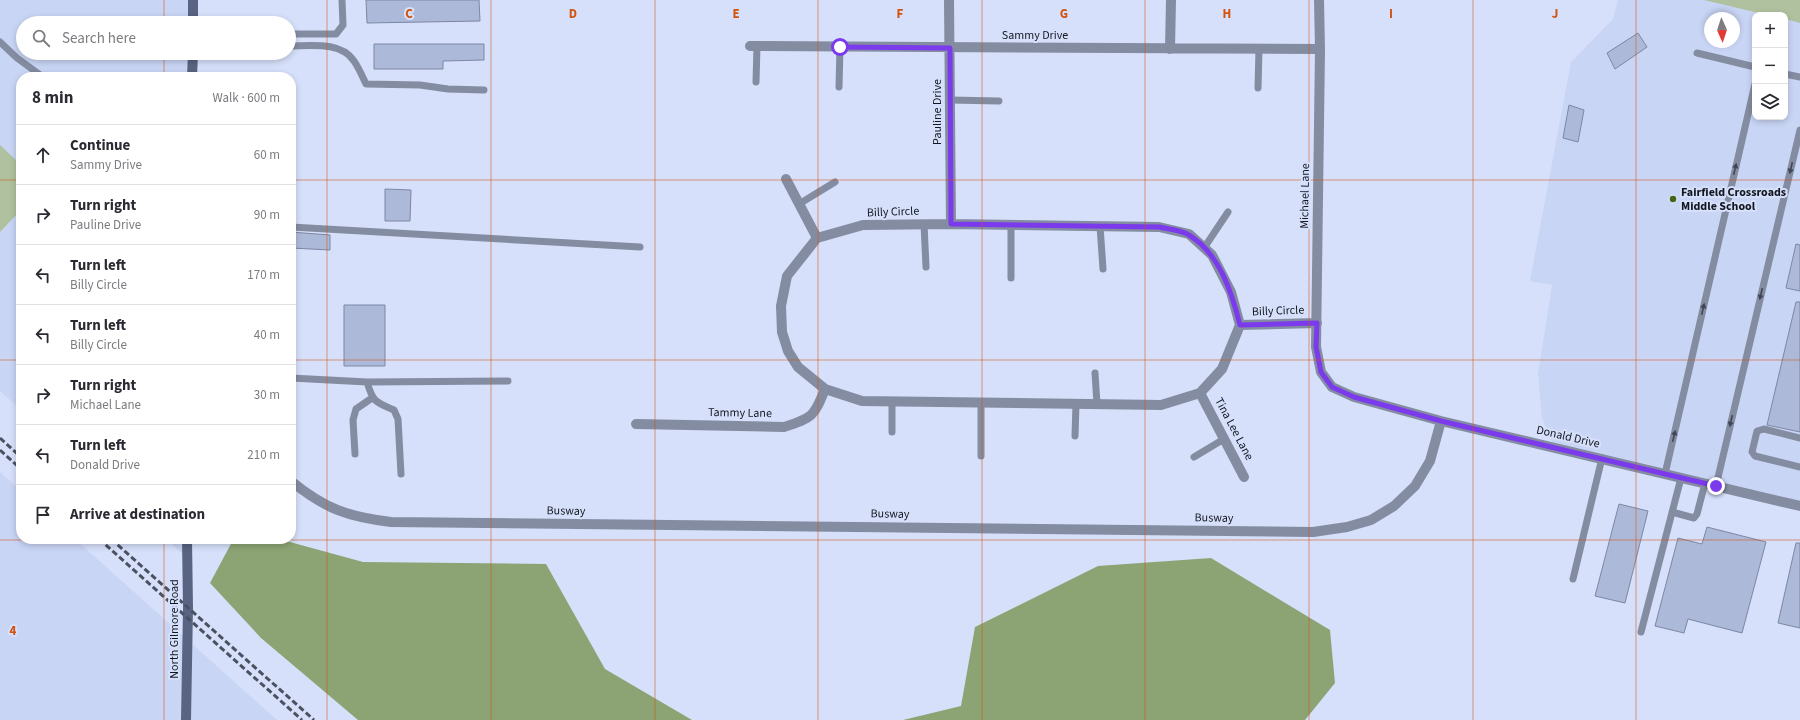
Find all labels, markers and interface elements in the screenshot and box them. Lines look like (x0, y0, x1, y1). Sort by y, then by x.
text: C (405, 5, 413, 23)
text: D (569, 5, 577, 23)
text: E (732, 5, 740, 23)
text: F (897, 5, 904, 23)
text: G (1060, 5, 1068, 23)
text: H (1223, 5, 1231, 23)
text: I (1389, 5, 1393, 23)
text: J (1552, 5, 1558, 23)
north arrow (1704, 12, 1740, 48)
map controls (1752, 12, 1788, 120)
button: + (1752, 12, 1788, 48)
search box (16, 16, 296, 60)
icon: search (30, 27, 52, 49)
street label: Sammy Drive (1002, 27, 1068, 44)
text: Search here (62, 28, 136, 49)
route start (831, 38, 849, 56)
button: − (1752, 48, 1788, 84)
street label: Pauline Drive (929, 79, 946, 145)
button: layers (1752, 84, 1788, 120)
text: 8 min (32, 86, 73, 110)
text: Walk · 600 m (212, 89, 280, 107)
text: Continue (70, 135, 130, 156)
icon: ahead (32, 144, 54, 166)
text: 60 m (254, 146, 280, 164)
text: Sammy Drive (70, 156, 142, 174)
one-way arrow (1788, 162, 1794, 174)
street label: Michael Lane (1296, 163, 1314, 229)
one-way arrow (1733, 163, 1739, 175)
place label: Fairfield Crossroads Middle School (1681, 184, 1786, 215)
marker: Fairfield Crossroads Middle School (1668, 194, 1678, 204)
text: Turn right (70, 195, 136, 216)
street label: Billy Circle (866, 203, 920, 221)
icon: right (32, 204, 54, 226)
text: 90 m (254, 206, 280, 224)
text: Pauline Drive (70, 216, 141, 234)
text: Turn left (70, 255, 126, 276)
icon: left (32, 264, 54, 286)
text: 170 m (247, 266, 280, 284)
text: Billy Circle (70, 276, 127, 294)
one-way arrow (1758, 288, 1764, 301)
street label: Billy Circle (1251, 302, 1305, 320)
one-way arrow (1700, 303, 1706, 315)
text: Turn left (70, 315, 126, 336)
icon: left (32, 324, 54, 346)
text: 40 m (254, 326, 280, 344)
text: Billy Circle (70, 336, 127, 354)
text: Turn right (70, 375, 136, 396)
icon: right (32, 384, 54, 406)
text: 30 m (254, 386, 280, 404)
street label: Tina Lee Lane (1210, 395, 1258, 463)
text: Michael Lane (70, 396, 141, 414)
street label: Tammy Lane (708, 404, 772, 422)
one-way arrow (1728, 415, 1734, 427)
street label: Donald Drive (1535, 421, 1601, 453)
one-way arrow (1671, 430, 1677, 442)
text: Turn left (70, 435, 126, 456)
icon: left (32, 444, 54, 466)
text: 210 m (247, 446, 280, 464)
text: Donald Drive (70, 456, 140, 474)
route end (1707, 477, 1725, 495)
street label: Busway (546, 502, 586, 520)
icon: arrive (32, 504, 54, 526)
text: Arrive at destination (70, 504, 205, 525)
street label: Busway (870, 505, 910, 523)
street label: Busway (1194, 509, 1234, 527)
street label: North Gilmore Road (166, 579, 183, 679)
text: 4 (10, 622, 17, 640)

